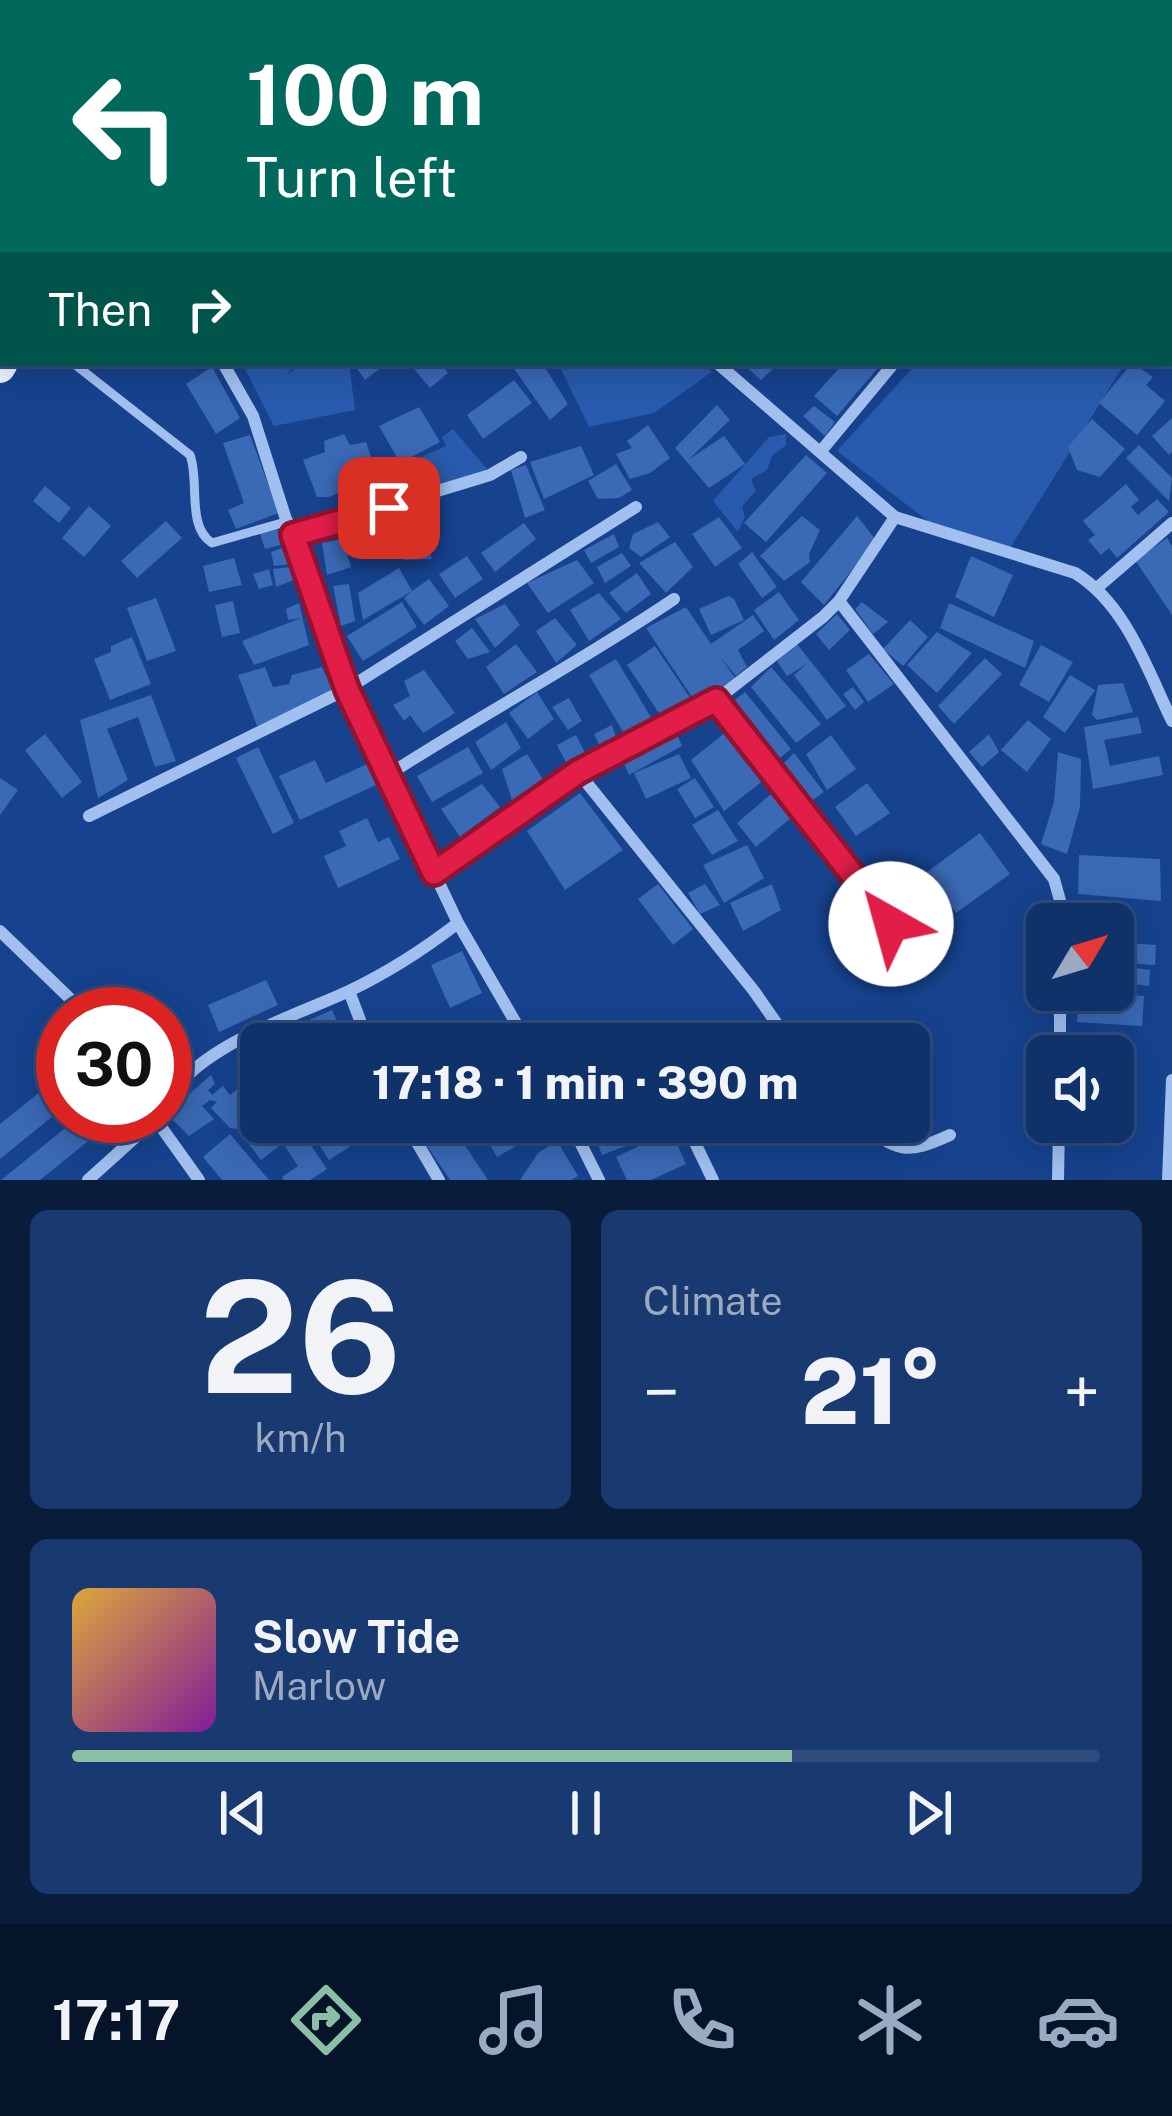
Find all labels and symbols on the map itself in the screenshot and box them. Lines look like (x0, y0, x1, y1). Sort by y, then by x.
pin (338, 457, 440, 559)
position arrow (828, 861, 954, 987)
north arrow (1026, 903, 1134, 1011)
speed limit sign: 30 (36, 987, 192, 1143)

